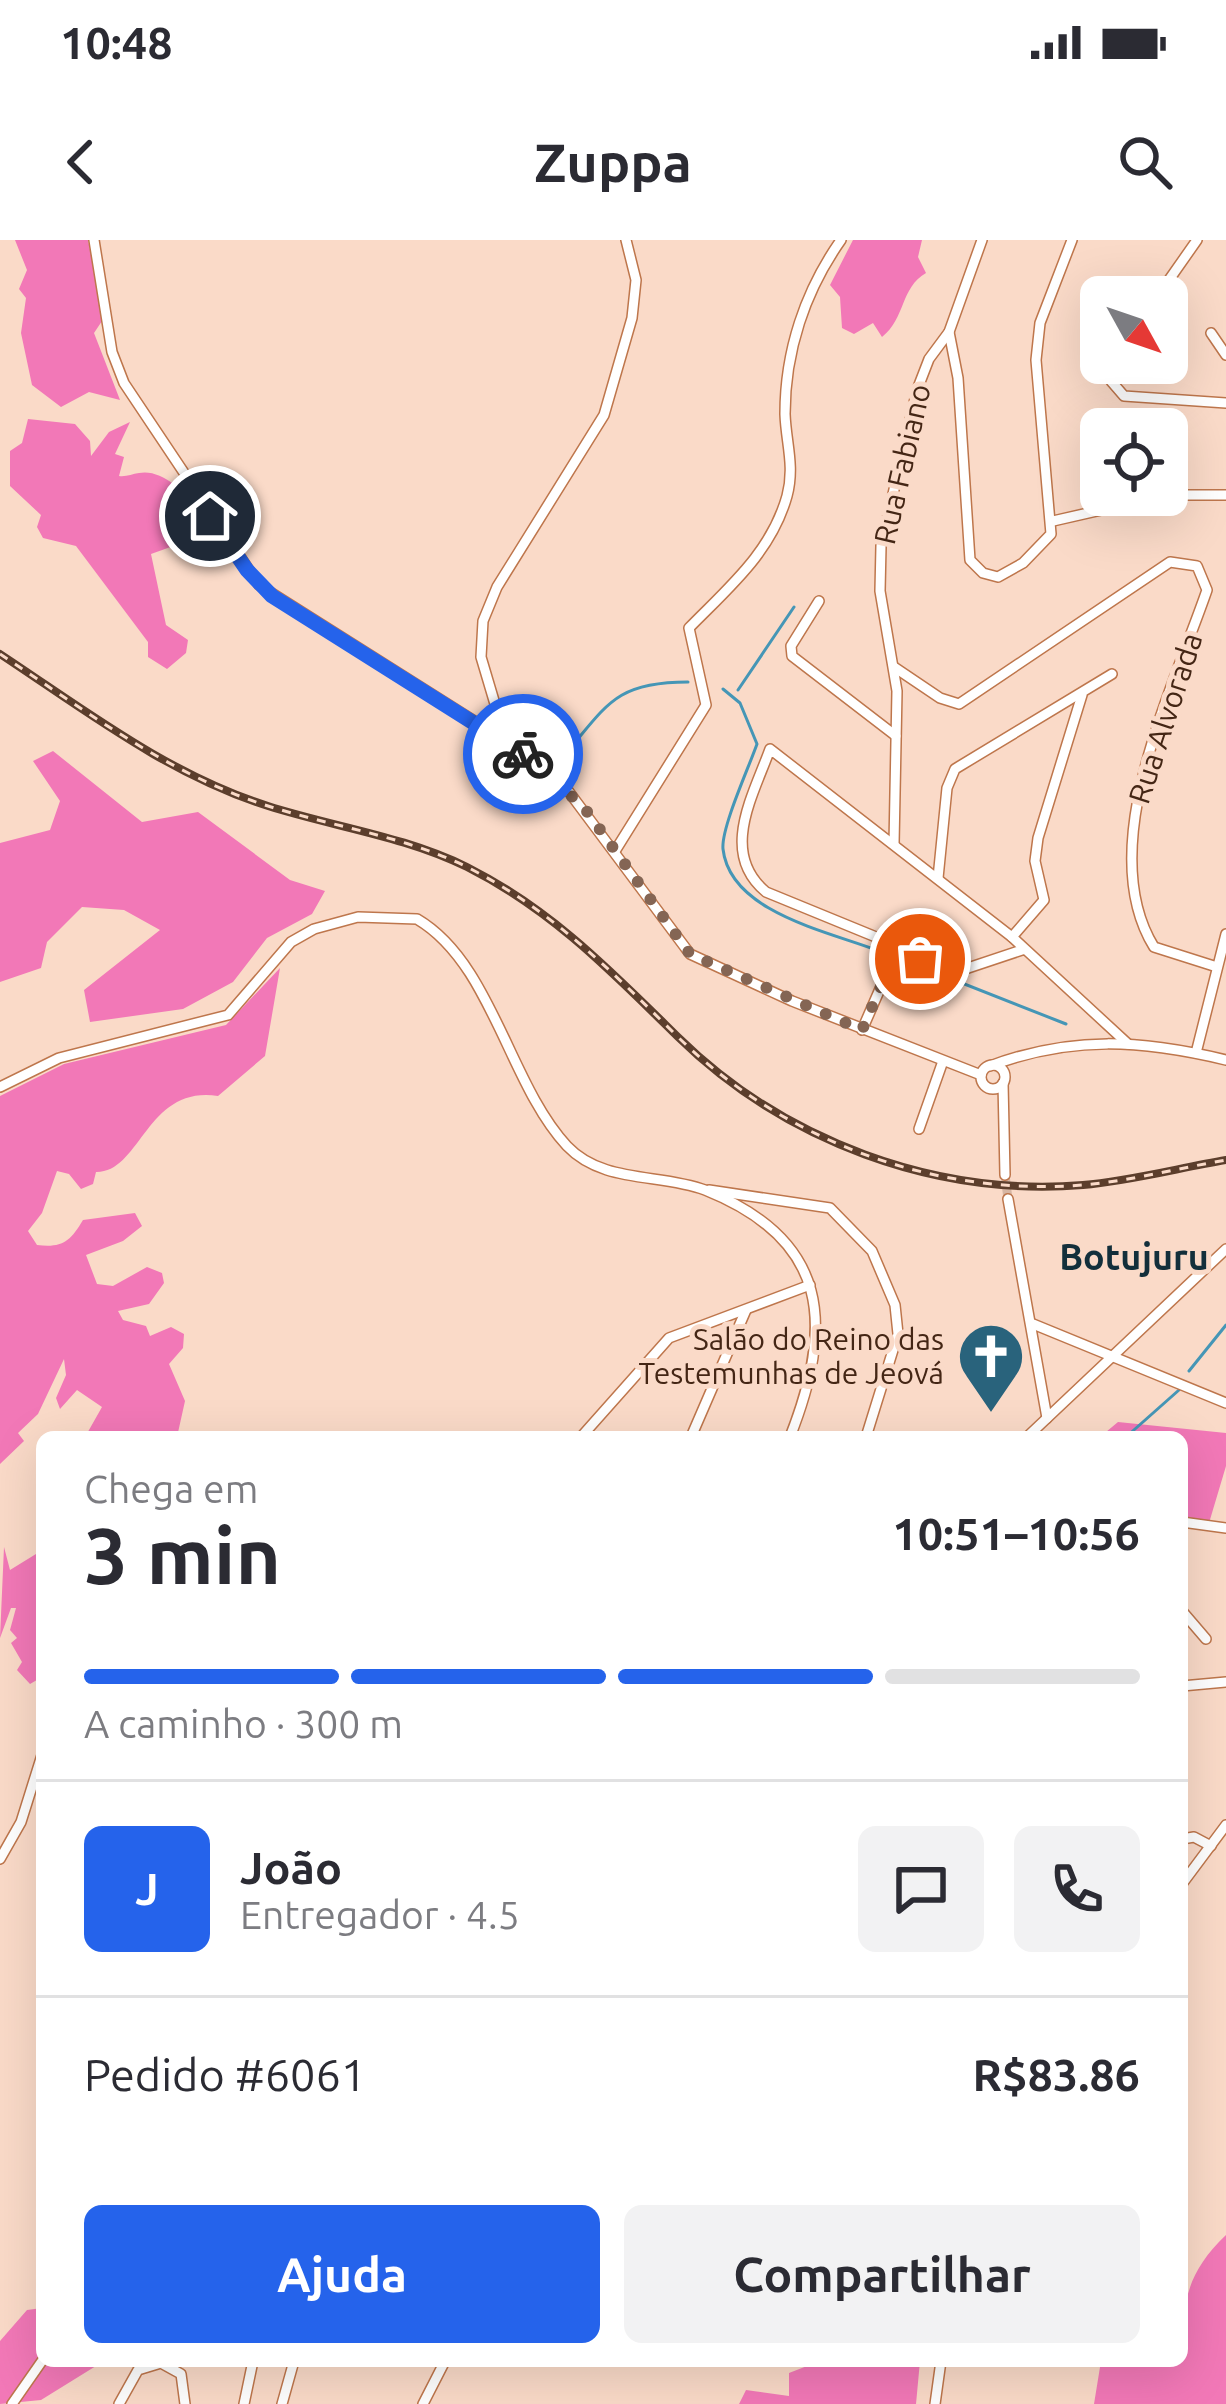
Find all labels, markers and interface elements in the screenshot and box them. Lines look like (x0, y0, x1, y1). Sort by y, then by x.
text: 10:48 (60, 17, 173, 68)
icon: back (48, 129, 114, 195)
icon: search (1112, 129, 1178, 195)
text: Zuppa (534, 132, 692, 192)
north arrow (1080, 276, 1188, 384)
map controls (1080, 276, 1188, 516)
street label: Rua Fabiano (867, 381, 937, 547)
button: locate (1080, 408, 1188, 516)
pin (159, 465, 261, 567)
icon: home (177, 483, 243, 549)
street label: Rua Alvorada (1121, 628, 1209, 808)
courier (463, 694, 583, 814)
icon: bike (490, 721, 556, 787)
pin (869, 908, 971, 1010)
icon: bag (887, 926, 953, 992)
district label: Botujuru (1059, 1236, 1209, 1277)
church icon: Salão do Reino das Testemunhas de Jeová (956, 1321, 1026, 1415)
place label: Salão do Reino das Testemunhas de Jeová (638, 1322, 944, 1390)
text: Chega em (84, 1467, 258, 1510)
text: 10:51–10:56 (892, 1508, 1140, 1559)
text: 3 min (84, 1511, 281, 1599)
text: A caminho · 300 m (84, 1702, 403, 1745)
button: chat (858, 1826, 984, 1952)
button: phone (1014, 1826, 1140, 1952)
text: João (240, 1842, 342, 1893)
text: J (135, 1863, 159, 1914)
text: Entregador · 4.5 (240, 1893, 520, 1936)
text: Pedido #6061 (84, 2049, 366, 2100)
text: R$83.86 (973, 2049, 1140, 2100)
button: Ajuda (84, 2205, 600, 2343)
button: Compartilhar (624, 2205, 1140, 2343)

